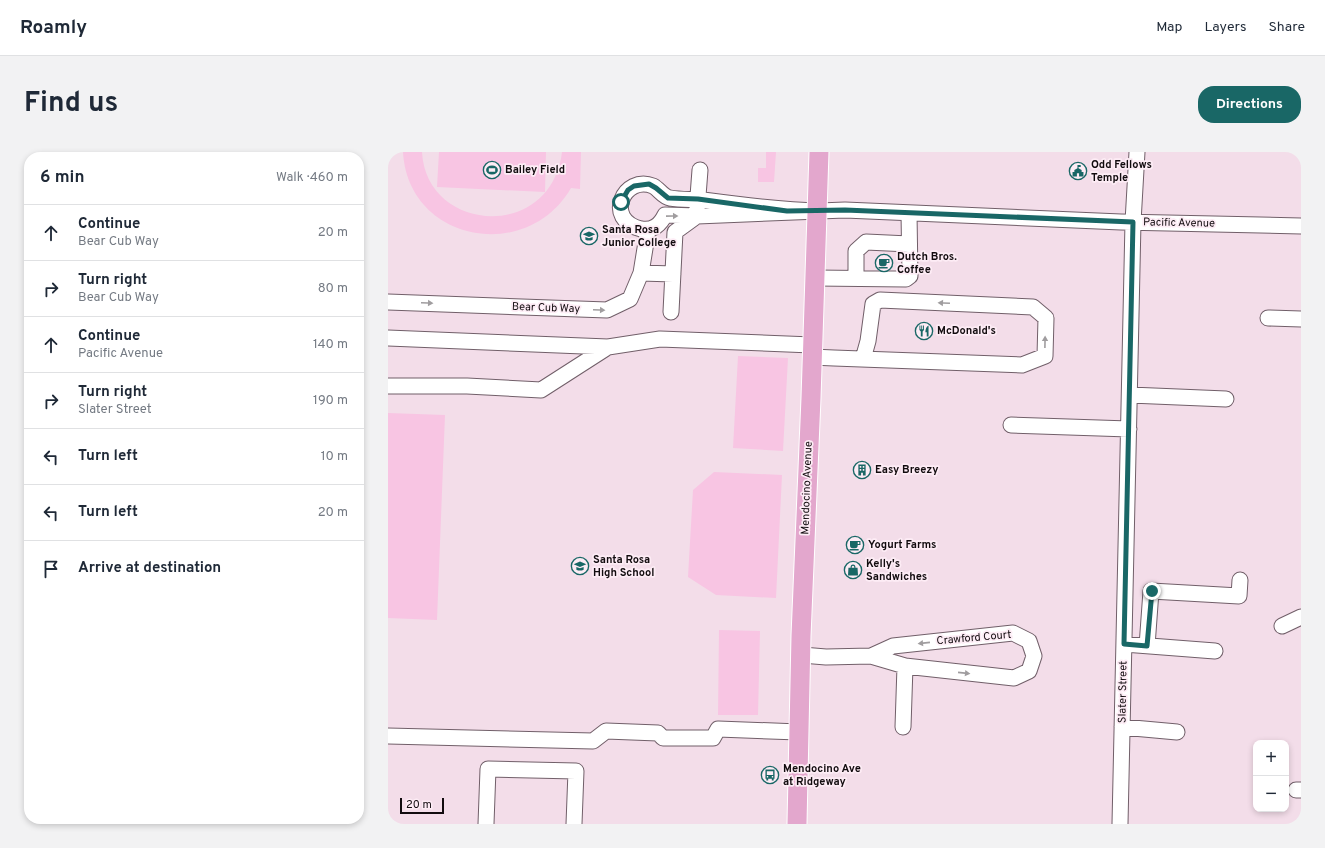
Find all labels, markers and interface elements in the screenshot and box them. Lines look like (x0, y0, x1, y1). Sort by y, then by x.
text: Roamly (20, 16, 87, 40)
text: Map (1156, 19, 1182, 36)
text: Layers (1204, 19, 1246, 36)
text: Share (1268, 19, 1305, 36)
text: Find us (24, 86, 118, 122)
button: Directions (1198, 86, 1301, 123)
place label: Odd Fellows Temple (1091, 158, 1152, 185)
sports icon: Bailey Field (482, 160, 502, 180)
public building icon: Odd Fellows Temple (1068, 161, 1088, 181)
place label: Bailey Field (505, 163, 565, 177)
text: 6 min (40, 167, 84, 189)
text: Walk · 460 m (276, 170, 348, 186)
route start (612, 193, 630, 211)
one-way arrow (666, 213, 679, 219)
text: Continue (78, 215, 140, 234)
street label: Pacific Avenue (1143, 215, 1215, 231)
icon: ahead (40, 222, 62, 244)
place label: Santa Rosa Junior College (602, 223, 676, 250)
text: 20 m (318, 225, 348, 241)
school or university icon: Santa Rosa Junior College (579, 226, 599, 246)
text: Bear Cub Way (78, 234, 159, 250)
place label: Dutch Bros. Coffee (897, 250, 957, 277)
cafe icon: Dutch Bros. Coffee (874, 253, 894, 273)
text: Turn right (78, 271, 147, 290)
icon: right (40, 278, 62, 300)
text: 80 m (318, 281, 348, 297)
text: Bear Cub Way (78, 290, 159, 306)
one-way arrow (938, 299, 950, 306)
one-way arrow (421, 300, 433, 307)
street label: Bear Cub Way (512, 300, 581, 316)
one-way arrow (593, 307, 606, 313)
restaurant icon: McDonald's (914, 321, 934, 341)
place label: McDonald's (937, 324, 996, 338)
text: Continue (78, 327, 140, 346)
icon: ahead (40, 334, 62, 356)
one-way arrow (1042, 335, 1048, 348)
text: 140 m (313, 337, 348, 353)
text: Pacific Avenue (78, 346, 163, 362)
text: Turn right (78, 383, 147, 402)
icon: right (40, 390, 62, 412)
text: 190 m (313, 393, 348, 409)
text: Slater Street (78, 402, 152, 418)
street label: Mendocino Avenue (798, 441, 816, 535)
icon: left (40, 446, 62, 468)
text: Turn left (78, 447, 138, 466)
text: 10 m (321, 449, 348, 465)
building icon: Easy Breezy (852, 460, 872, 480)
place label: Easy Breezy (875, 463, 938, 477)
icon: left (40, 502, 62, 524)
text: Turn left (78, 503, 138, 522)
text: 20 m (318, 505, 348, 521)
cafe icon: Yogurt Farms (845, 535, 865, 555)
place label: Yogurt Farms (868, 538, 936, 552)
place label: Santa Rosa High School (593, 553, 654, 580)
school or university icon: Santa Rosa High School (570, 556, 590, 576)
place label: Kelly's Sandwiches (866, 557, 927, 584)
icon: arrive (40, 558, 62, 580)
text: Arrive at destination (78, 559, 221, 578)
shop icon: Kelly's Sandwiches (843, 560, 863, 580)
route end (1143, 582, 1161, 600)
street label: Crawford Court (936, 628, 1012, 648)
one-way arrow (918, 640, 930, 646)
street label: Slater Street (1115, 661, 1131, 723)
one-way arrow (958, 669, 970, 676)
map controls (1253, 740, 1289, 812)
button: + (1253, 740, 1289, 776)
place label: Mendocino Ave at Ridgeway (783, 762, 861, 789)
bus stop icon: Mendocino Ave at Ridgeway (760, 765, 780, 785)
button: − (1253, 776, 1289, 812)
scale bar (400, 796, 444, 815)
text: 20 m (406, 798, 432, 812)

